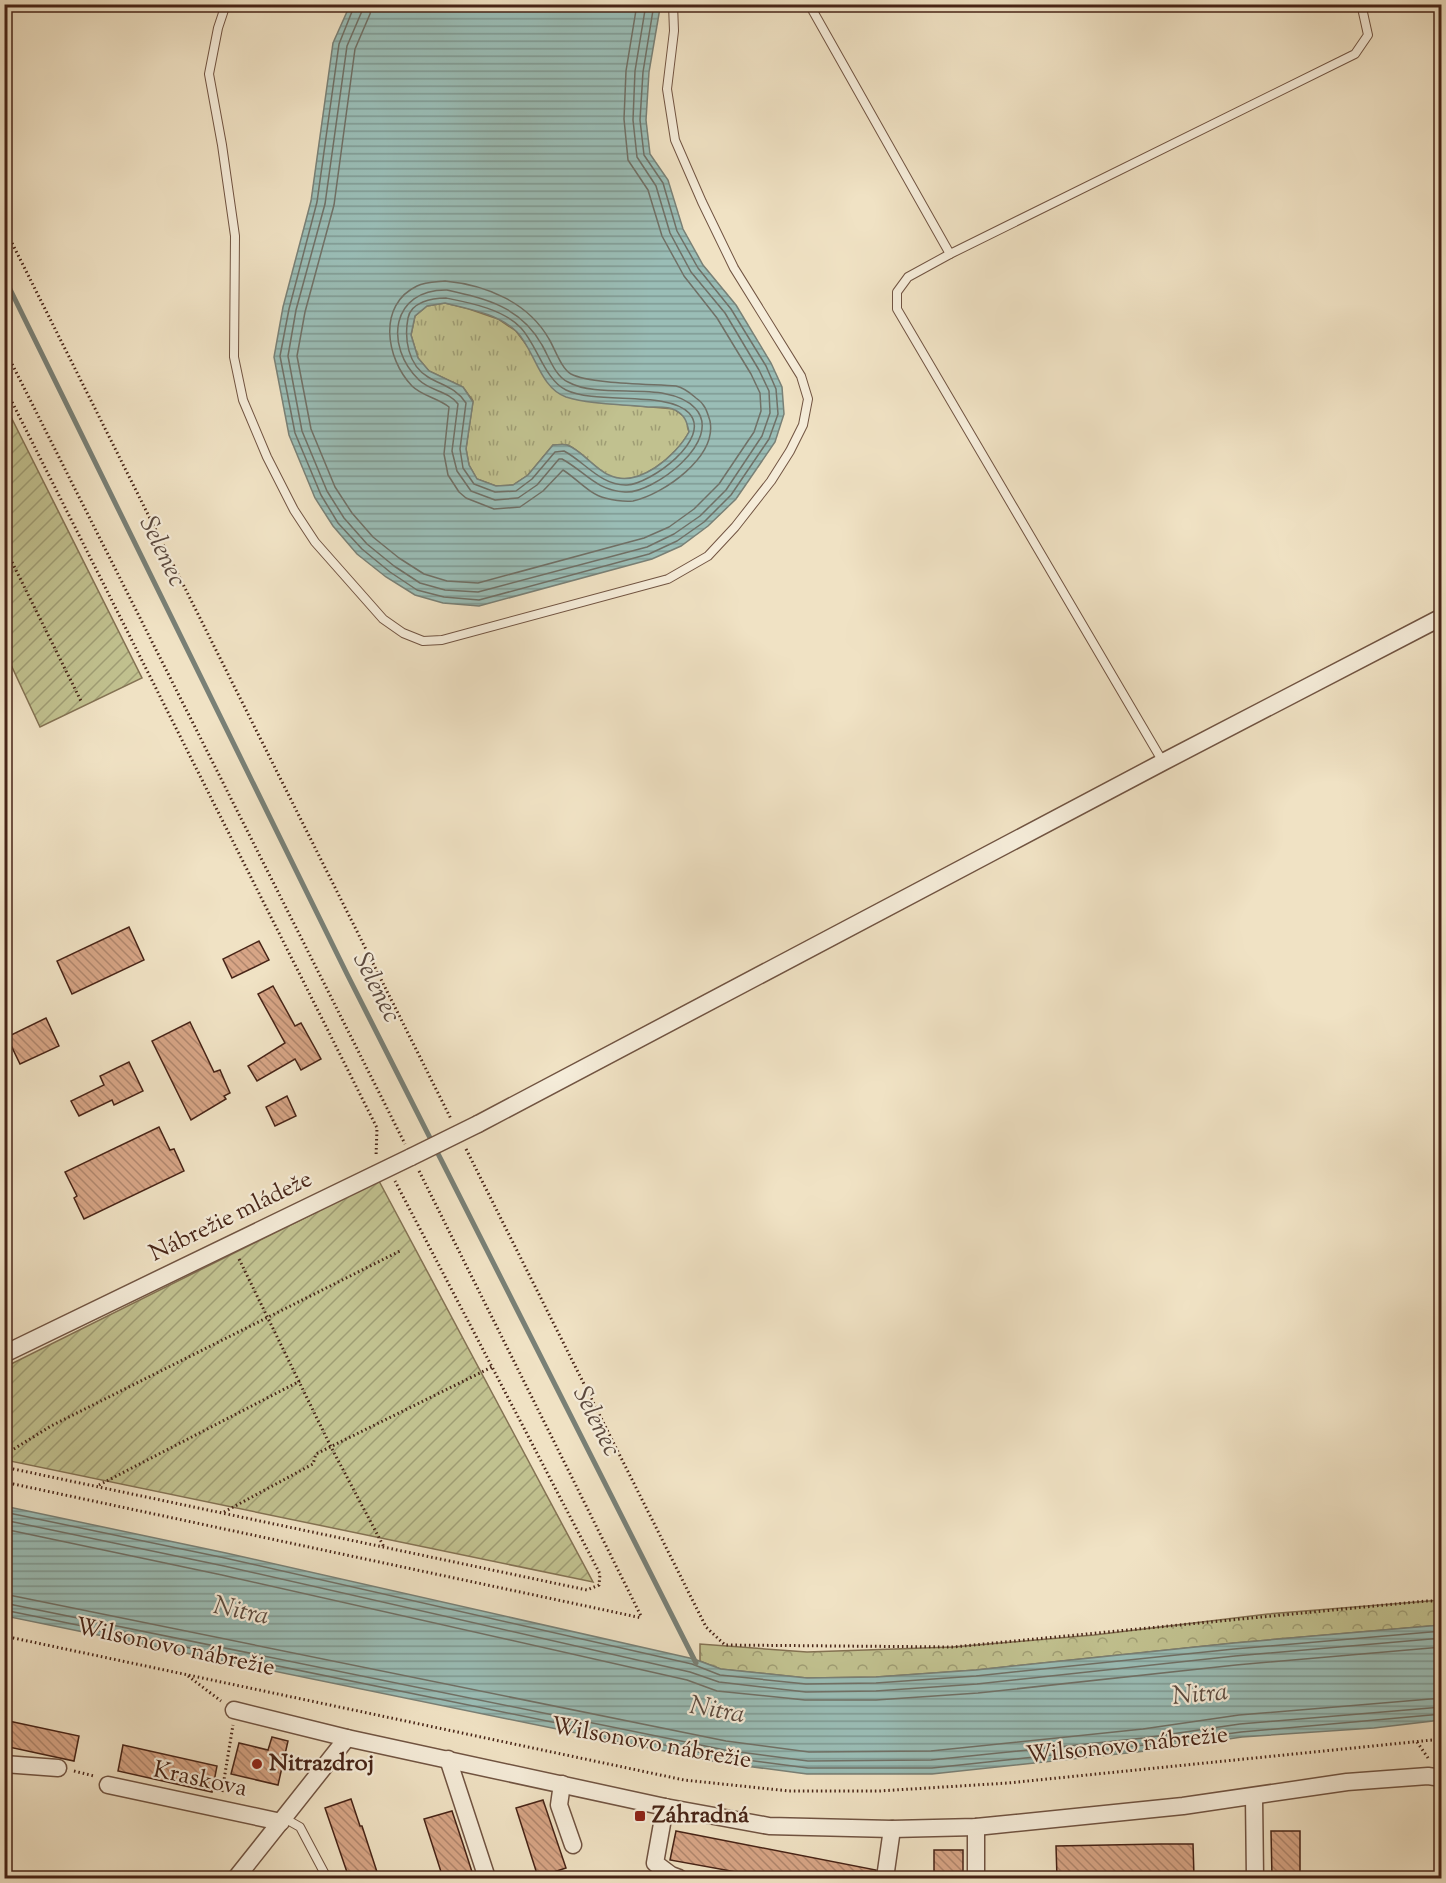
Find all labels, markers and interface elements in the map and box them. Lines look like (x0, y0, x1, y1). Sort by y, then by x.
water label: Selenec (129, 510, 195, 594)
water label: Selenec (343, 946, 410, 1030)
street label: Nábrežie mládeže (144, 1163, 318, 1271)
water label: Selenec (563, 1380, 630, 1464)
water label: Nitra (210, 1588, 272, 1636)
street label: Wilsonovo nábrežie (72, 1610, 278, 1686)
water label: Nitra (1171, 1674, 1229, 1716)
water label: Nitra (686, 1688, 748, 1734)
street label: Wilsonovo nábrežie (548, 1710, 754, 1778)
street label: Wilsonovo nábrežie (1024, 1718, 1230, 1774)
place label: Nitrazdroj (269, 1747, 374, 1781)
street label: Kraskova (150, 1753, 250, 1807)
marker: Nitrazdroj (250, 1757, 264, 1771)
place label: Záhradná (652, 1799, 750, 1833)
marker: Záhradná (633, 1809, 647, 1823)

